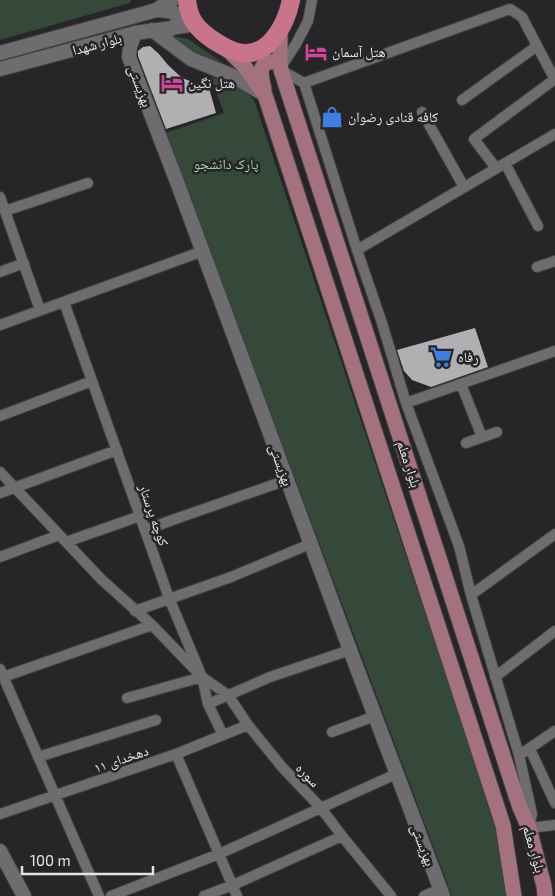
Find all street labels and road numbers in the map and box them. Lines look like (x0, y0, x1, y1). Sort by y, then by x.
street label: بلوار شهدا (70, 29, 124, 59)
street label: بهزیستی (124, 62, 156, 110)
street label: بلوار معلم (392, 438, 425, 490)
street label: بهزیستی (265, 441, 297, 489)
street label: کوچه پرستار (135, 481, 173, 549)
street label: دهخدای ۱۱ (91, 741, 151, 777)
street label: سوره (292, 759, 324, 791)
street label: بهزیستی (407, 821, 439, 869)
street label: بلوار معلم (518, 823, 549, 875)

